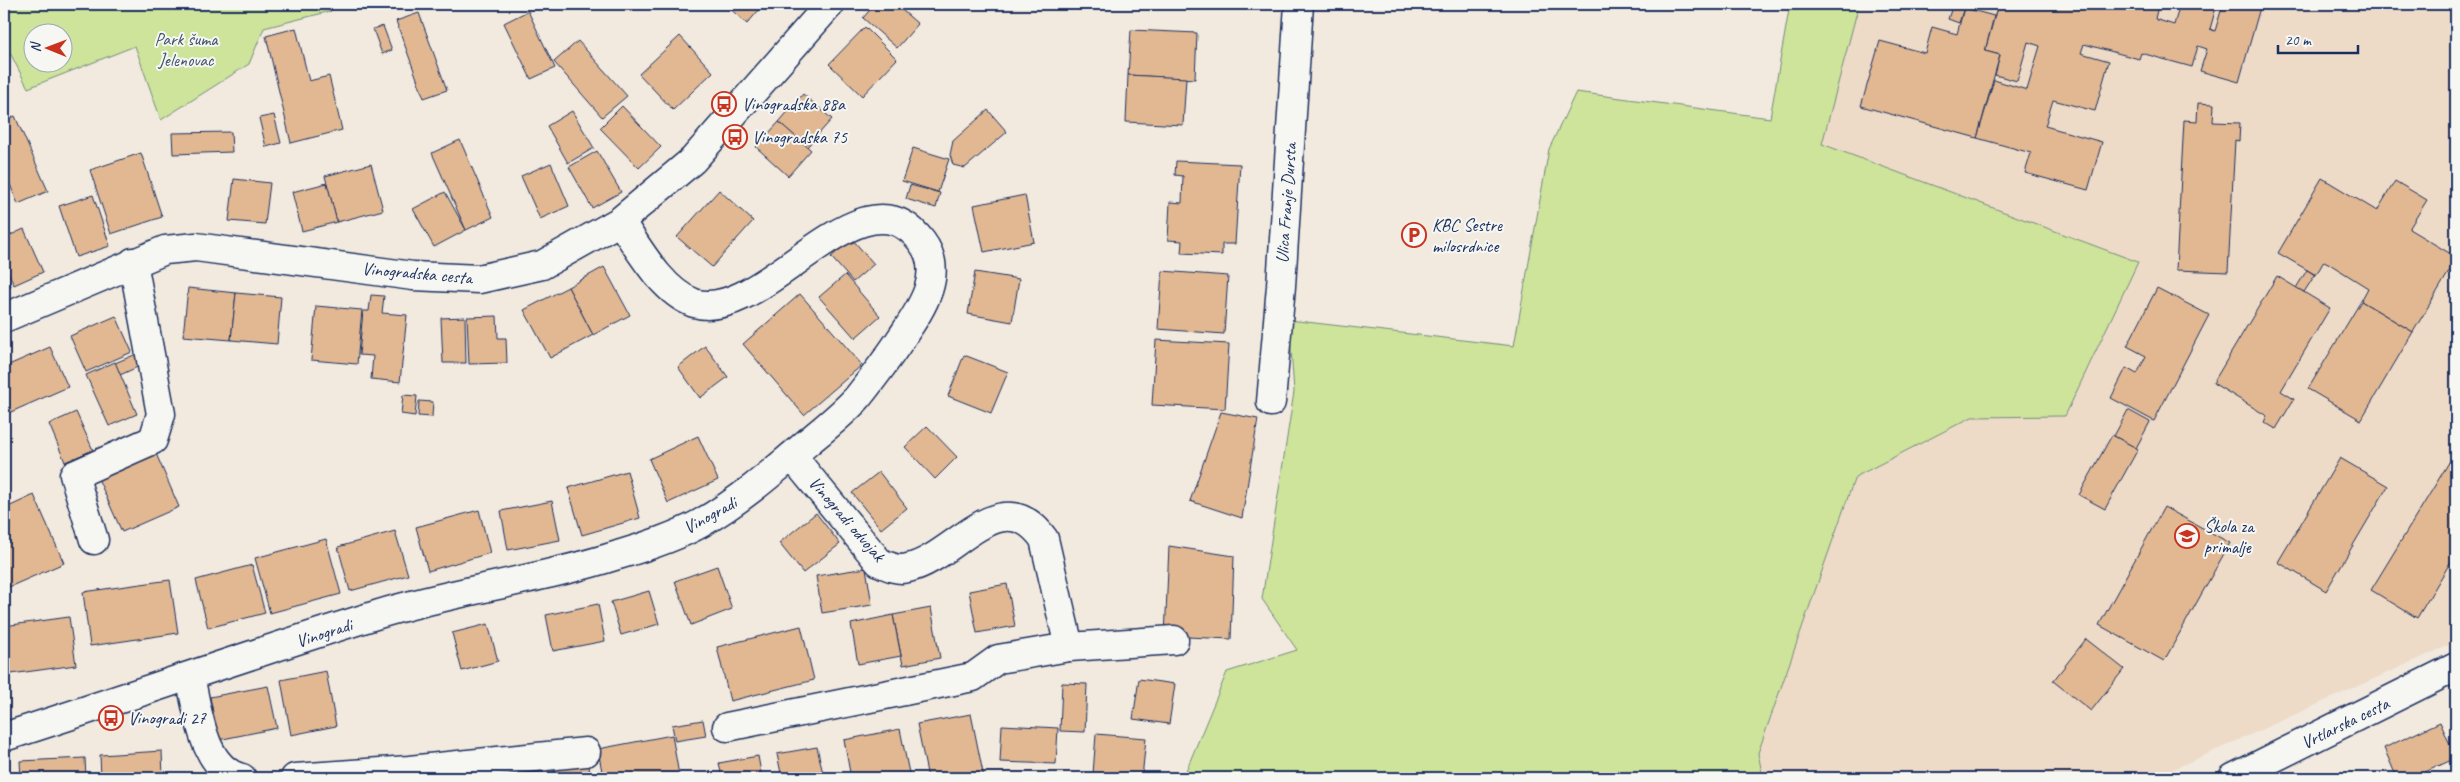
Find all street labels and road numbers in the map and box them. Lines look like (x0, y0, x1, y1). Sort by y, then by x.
street label: Ulica Franje Dursta (1271, 140, 1301, 264)
street label: Vinogradska cesta (361, 257, 475, 289)
street label: Vinogradi odvojak (804, 472, 891, 567)
street label: Vinogradi (680, 490, 743, 539)
street label: Vinogradi (293, 613, 357, 652)
street label: Vrtlarska cesta (2298, 692, 2393, 754)

